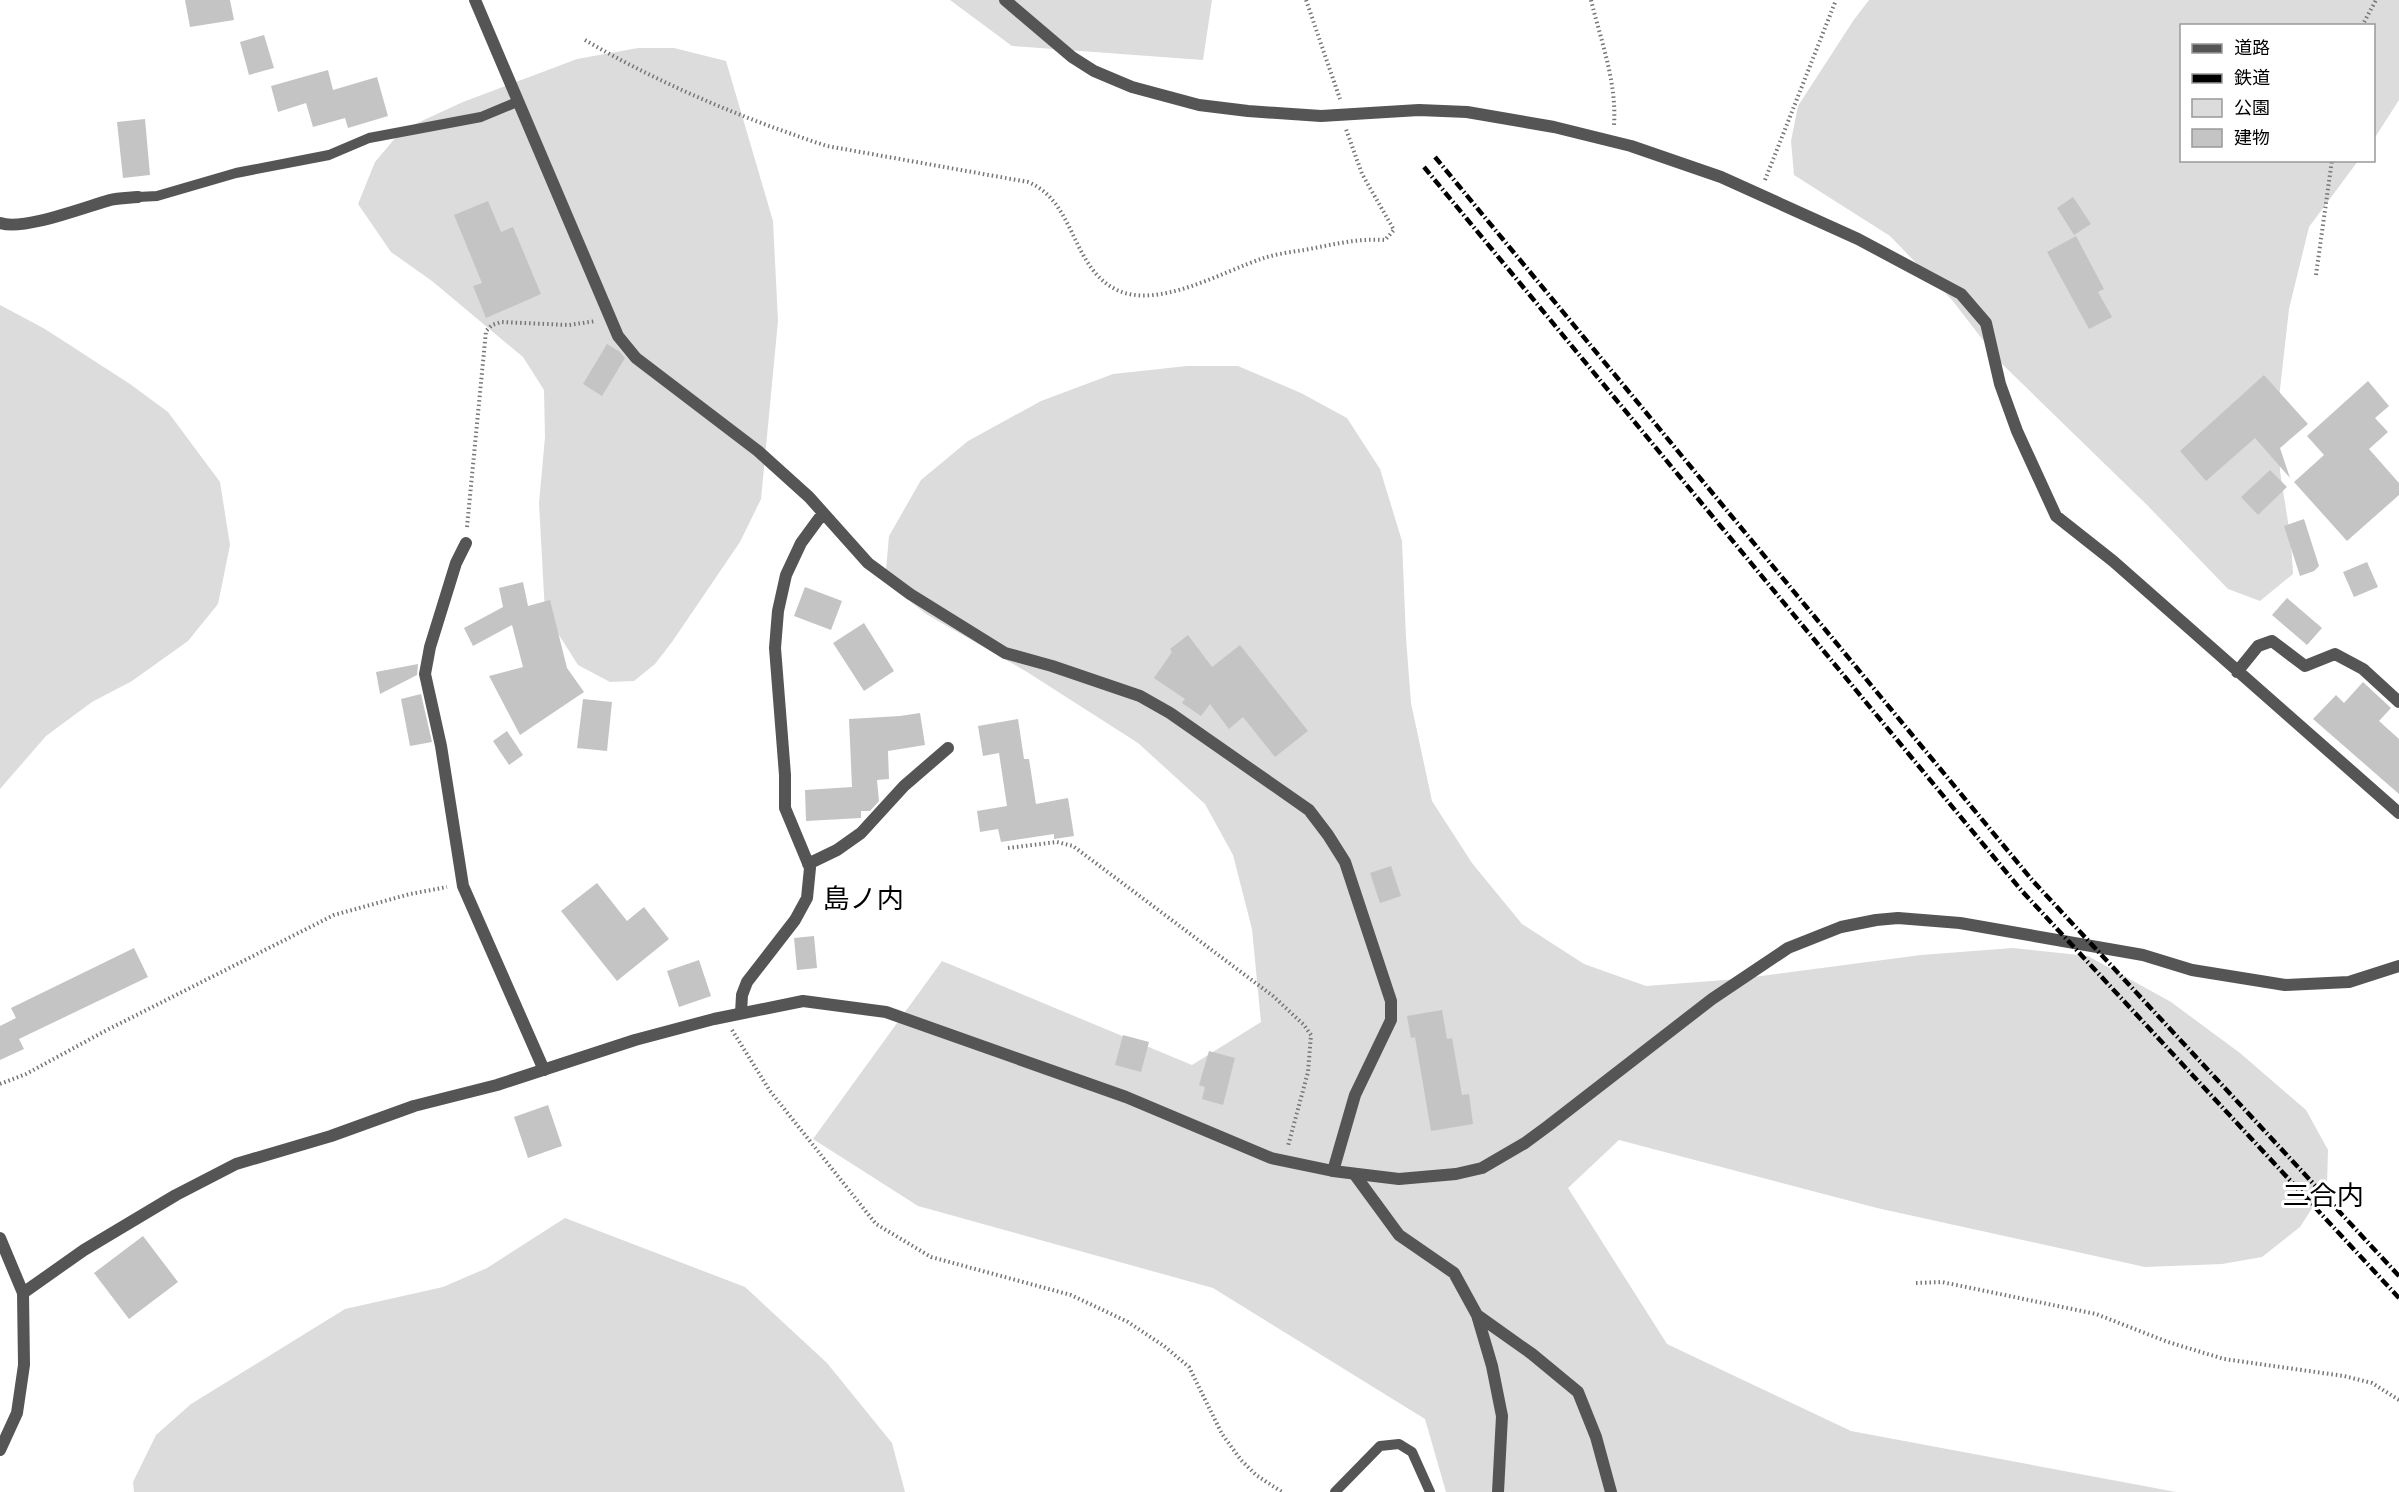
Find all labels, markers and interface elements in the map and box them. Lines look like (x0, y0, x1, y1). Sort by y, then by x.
legend (2180, 24, 2375, 162)
text: 道路 (2234, 38, 2270, 58)
text: 鉄道 (2234, 68, 2270, 88)
text: 公園 (2234, 99, 2270, 118)
text: 建物 (2234, 128, 2270, 148)
district label: 島ノ内 (823, 885, 904, 913)
district label: 三合内 (2283, 1182, 2364, 1210)

